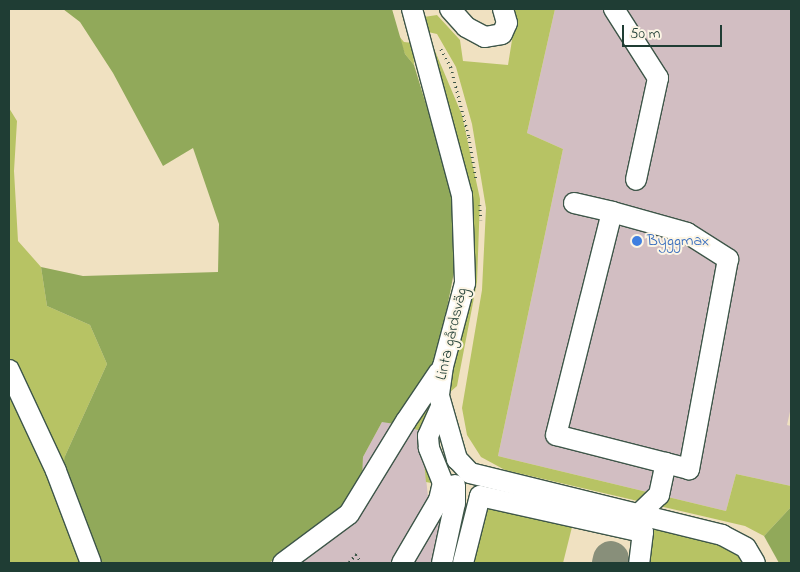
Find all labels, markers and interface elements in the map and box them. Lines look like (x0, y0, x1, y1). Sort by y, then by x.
scale bar (625, 15, 725, 47)
text: 50 m (630, 23, 660, 45)
place label: Byggmax (647, 231, 709, 251)
marker: Byggmax (631, 235, 643, 247)
street label: Linta gårdsväg (432, 286, 472, 382)

